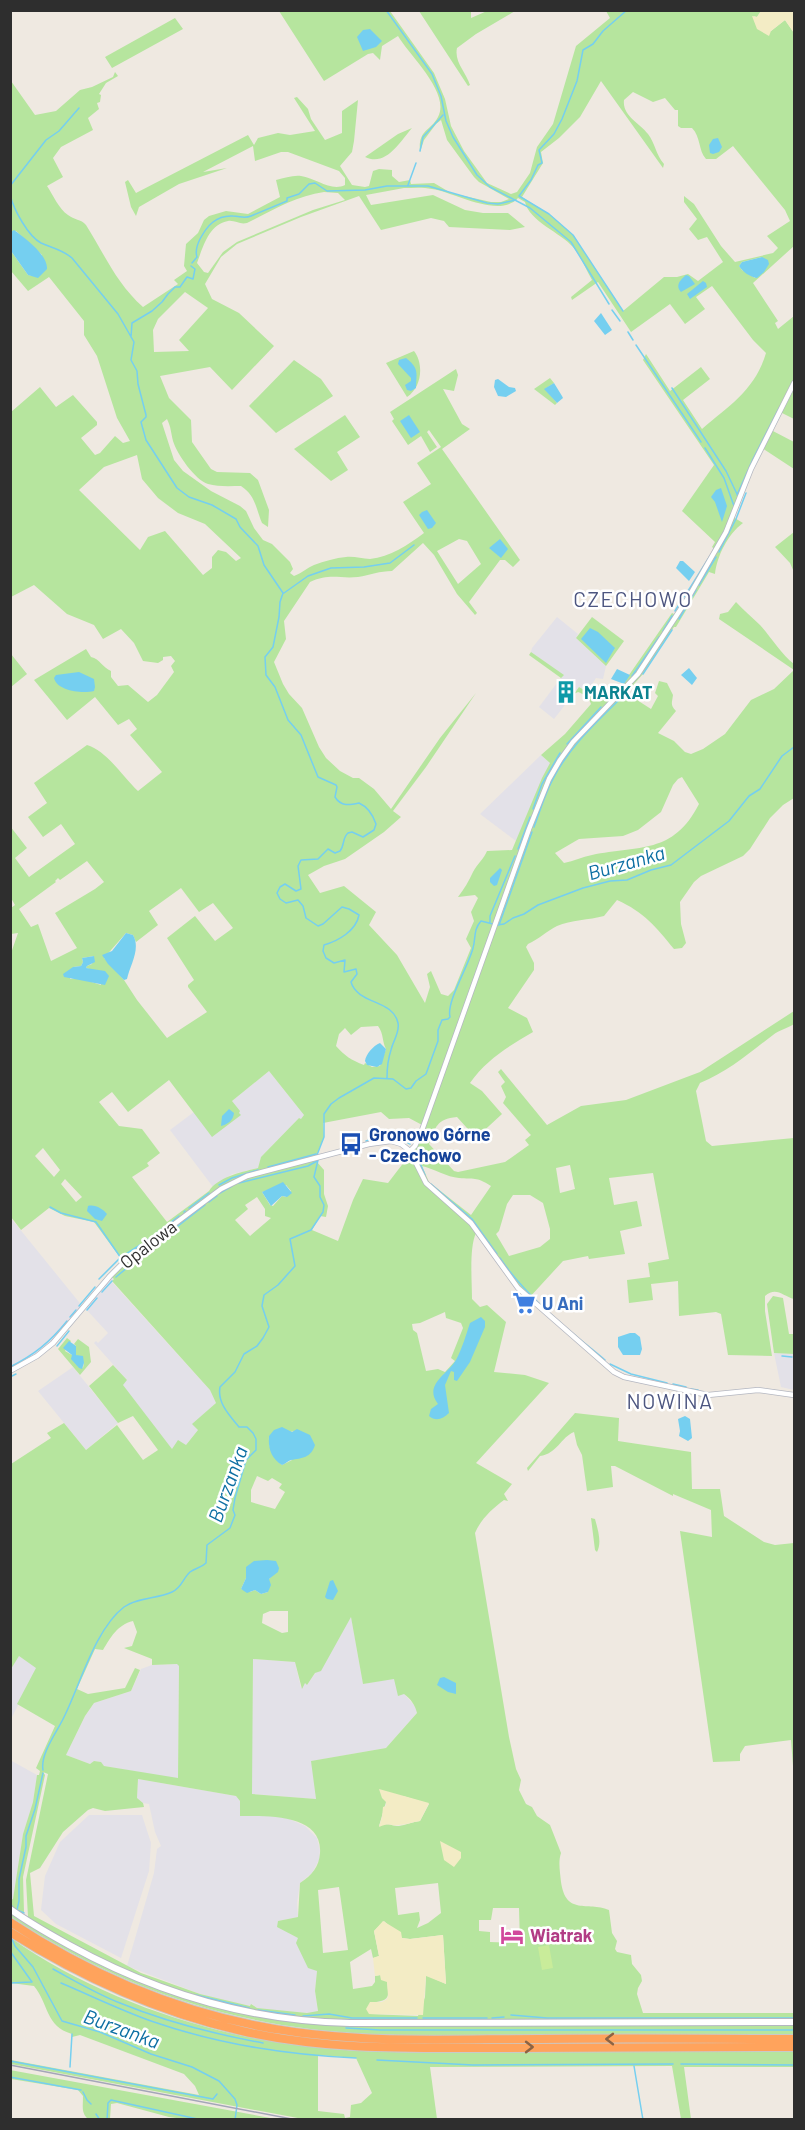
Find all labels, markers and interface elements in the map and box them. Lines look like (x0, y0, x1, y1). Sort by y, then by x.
district label: CZECHOWO (573, 586, 693, 611)
building icon: MARKAT (553, 679, 579, 705)
place label: MARKAT (584, 681, 653, 703)
water label: Burzanka (585, 840, 667, 884)
place label: Gronowo Górne - Czechowo (369, 1123, 491, 1166)
bus stop icon: Gronowo Górne - Czechowo (338, 1131, 364, 1157)
street label: Opalowa (115, 1215, 181, 1273)
supermarket icon: U Ani (511, 1290, 537, 1316)
place label: U Ani (542, 1292, 583, 1314)
district label: NOWINA (627, 1388, 713, 1413)
water label: Burzanka (202, 1443, 252, 1525)
hotel icon: Wiatrak (499, 1922, 525, 1948)
place label: Wiatrak (530, 1924, 593, 1946)
water label: Burzanka (81, 2003, 163, 2053)
one-way arrow (606, 2033, 615, 2045)
one-way arrow (524, 2041, 533, 2053)

